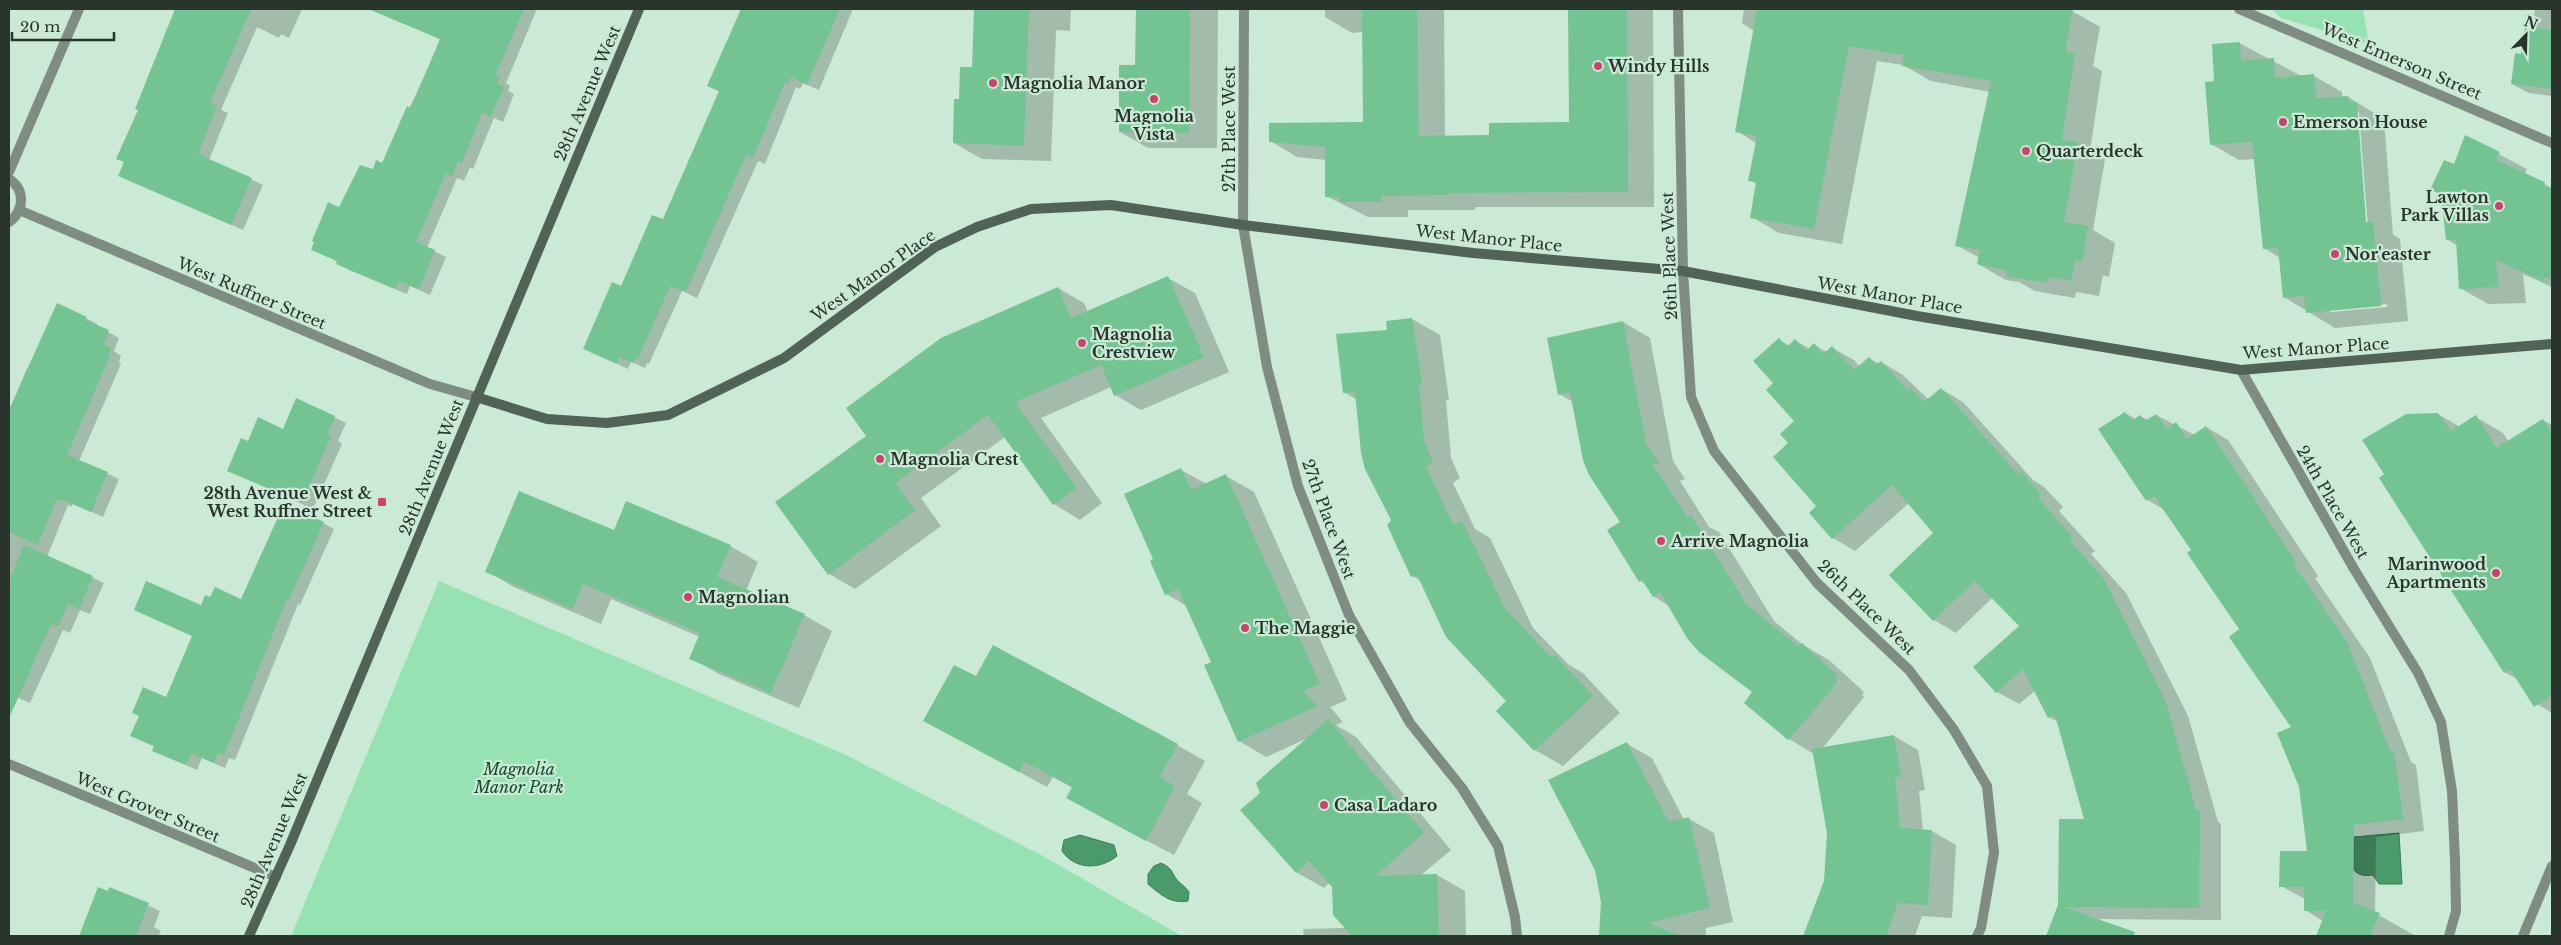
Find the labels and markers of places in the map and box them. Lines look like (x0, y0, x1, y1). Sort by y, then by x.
place label: Windy Hills (1607, 56, 1710, 76)
marker: Windy Hills (1592, 60, 1604, 72)
place label: Magnolia Manor (1003, 73, 1145, 93)
marker: Magnolia Manor (987, 77, 999, 89)
marker: Magnolia Vista (1148, 93, 1160, 105)
place label: Magnolia Vista (1114, 106, 1194, 144)
place label: Emerson House (2293, 112, 2428, 132)
marker: Emerson House (2277, 116, 2289, 128)
place label: Quarterdeck (2036, 141, 2144, 161)
marker: Quarterdeck (2020, 145, 2032, 157)
place label: Lawton Park Villas (2400, 187, 2489, 225)
marker: Lawton Park Villas (2493, 200, 2505, 212)
place label: Nor'easter (2345, 244, 2431, 264)
marker: Nor'easter (2329, 248, 2341, 260)
place label: Magnolia Crestview (1092, 324, 1176, 362)
marker: Magnolia Crestview (1076, 337, 1088, 349)
place label: Magnolia Crest (890, 449, 1019, 469)
marker: Magnolia Crest (874, 453, 886, 465)
place label: 28th Avenue West & West Ruffner Street (203, 483, 373, 521)
marker: 28th Avenue West & West Ruffner Street (376, 496, 388, 508)
place label: Arrive Magnolia (1670, 531, 1809, 551)
marker: Arrive Magnolia (1655, 535, 1667, 547)
place label: Marinwood Apartments (2385, 554, 2486, 592)
marker: Marinwood Apartments (2490, 567, 2502, 579)
place label: Magnolian (698, 587, 790, 607)
marker: Magnolian (682, 591, 694, 603)
place label: The Maggie (1255, 618, 1355, 638)
marker: The Maggie (1239, 622, 1251, 634)
place label: Casa Ladaro (1334, 795, 1437, 815)
marker: Casa Ladaro (1318, 799, 1330, 811)

